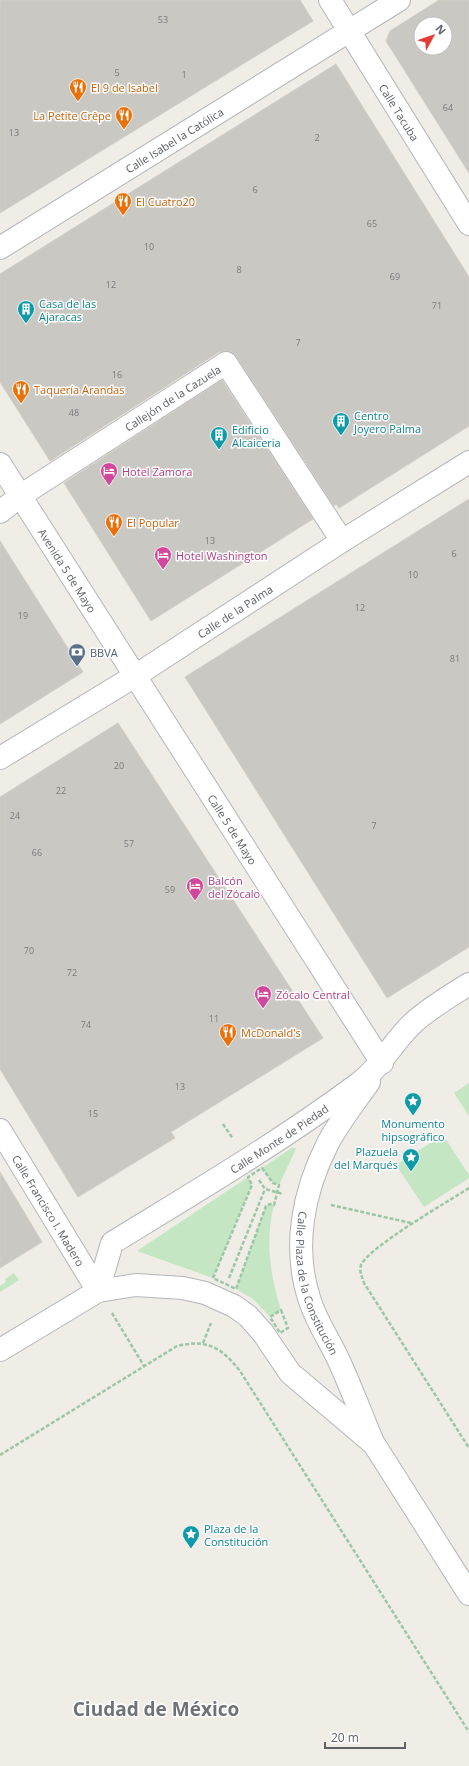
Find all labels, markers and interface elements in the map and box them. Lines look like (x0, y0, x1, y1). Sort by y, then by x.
house number: 53 (158, 13, 168, 26)
north arrow (413, 16, 453, 56)
text: N (432, 21, 450, 38)
house number: 5 (114, 66, 120, 79)
house number: 1 (181, 68, 187, 81)
restaurant icon: El 9 de Isabel (68, 77, 88, 102)
place label: El 9 de Isabel (91, 80, 158, 95)
street label: Calle Tacuba (376, 81, 423, 144)
house number: 64 (443, 101, 453, 114)
street label: Calle Isabel la Católica (122, 104, 226, 176)
restaurant icon: La Petite Crêpe (114, 105, 134, 130)
place label: La Petite Crêpe (33, 108, 111, 123)
house number: 13 (9, 126, 19, 139)
house number: 2 (314, 131, 320, 144)
house number: 6 (252, 183, 258, 196)
restaurant icon: El Cuatro20 (113, 191, 133, 216)
place label: El Cuatro20 (136, 194, 195, 209)
house number: 65 (367, 217, 377, 230)
house number: 10 (144, 240, 154, 253)
house number: 8 (236, 263, 242, 276)
house number: 69 (390, 270, 400, 283)
house number: 12 (106, 278, 116, 291)
place label: Casa de las Ajaracas (39, 296, 96, 324)
building icon: Casa de las Ajaracas (16, 299, 36, 324)
house number: 71 (432, 299, 442, 312)
house number: 7 (295, 336, 301, 349)
street label: Callejón de la Cazuela (122, 361, 223, 434)
house number: 16 (112, 368, 122, 381)
restaurant icon: Taquería Arandas (11, 379, 31, 404)
place label: Taquería Arandas (34, 382, 124, 397)
house number: 48 (69, 406, 79, 419)
place label: Centro Joyero Palma (353, 408, 421, 436)
building icon: Centro Joyero Palma (331, 411, 351, 436)
place label: Edificio Alcaiceria (232, 422, 281, 450)
building icon: Edificio Alcaiceria (209, 425, 229, 450)
hotel icon: Hotel Zamora (99, 461, 119, 486)
place label: Hotel Zamora (122, 464, 192, 479)
restaurant icon: El Popular (104, 512, 124, 537)
place label: El Popular (127, 515, 179, 530)
street label: Avenida 5 de Mayo (35, 525, 100, 615)
house number: 13 (205, 534, 215, 547)
hotel icon: Hotel Washington (153, 545, 173, 570)
house number: 6 (451, 547, 457, 560)
place label: Hotel Washington (176, 548, 268, 563)
house number: 10 (408, 568, 418, 581)
street label: Calle de la Palma (194, 581, 275, 641)
house number: 12 (355, 601, 365, 614)
house number: 19 (18, 609, 28, 622)
bank icon: BBVA (67, 642, 87, 667)
place label: BBVA (90, 645, 118, 660)
house number: 81 (450, 652, 460, 665)
house number: 20 (114, 759, 124, 772)
house number: 22 (56, 784, 66, 797)
street label: Calle 5 de Mayo (205, 791, 261, 867)
house number: 24 (10, 809, 20, 822)
house number: 7 (371, 819, 377, 832)
house number: 57 (124, 837, 134, 850)
house number: 66 (32, 846, 42, 859)
place label: Balcón del Zócalo (208, 873, 261, 901)
hotel icon: Balcón del Zócalo (185, 876, 205, 901)
house number: 59 (165, 883, 175, 896)
house number: 70 (24, 944, 34, 957)
house number: 72 (67, 966, 77, 979)
hotel icon: Zócalo Central (253, 984, 273, 1009)
place label: Zócalo Central (276, 987, 350, 1002)
house number: 11 (209, 1012, 219, 1025)
house number: 74 (81, 1018, 91, 1031)
restaurant icon: McDonald's (218, 1022, 238, 1047)
place label: McDonald's (241, 1025, 301, 1040)
house number: 13 (175, 1080, 185, 1093)
place icon: Monumento hipsográfico (403, 1091, 423, 1116)
street label: Calle Monte de Piedad (227, 1100, 331, 1176)
house number: 15 (88, 1107, 98, 1120)
place label: Monumento hipsográfico (381, 1116, 445, 1144)
place label: Plazuela del Marqués (334, 1144, 398, 1172)
place icon: Plazuela del Marqués (401, 1147, 421, 1172)
street label: Calle Francisco I. Madero (9, 1152, 89, 1269)
street label: Calle Plaza de la Constitución (294, 1210, 342, 1357)
place label: Plaza de la Constitución (204, 1521, 268, 1549)
place icon: Plaza de la Constitución (181, 1524, 201, 1549)
district label: Ciudad de México (73, 1696, 239, 1722)
scale bar (325, 1724, 405, 1750)
text: 20 m (331, 1729, 359, 1746)

